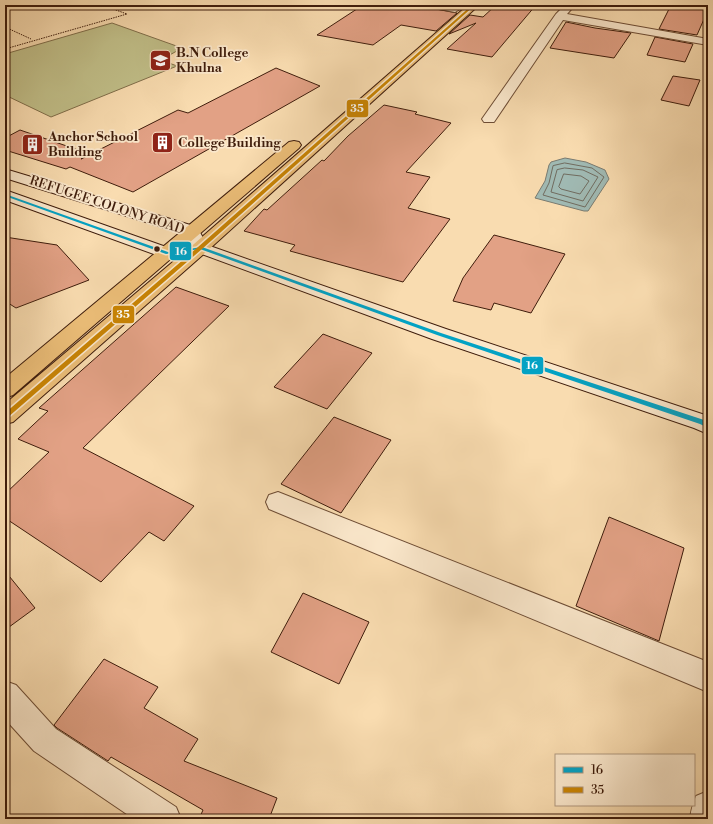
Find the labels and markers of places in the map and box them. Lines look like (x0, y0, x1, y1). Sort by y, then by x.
place label: B.N College Khulna (176, 45, 248, 76)
school or university icon: B.N College Khulna (147, 47, 173, 73)
place label: Anchor School Building (47, 129, 139, 160)
building icon: College Building (149, 130, 175, 156)
building icon: Anchor School Building (20, 131, 46, 157)
place label: College Building (178, 135, 281, 151)
unlabelled marker (152, 244, 162, 254)

